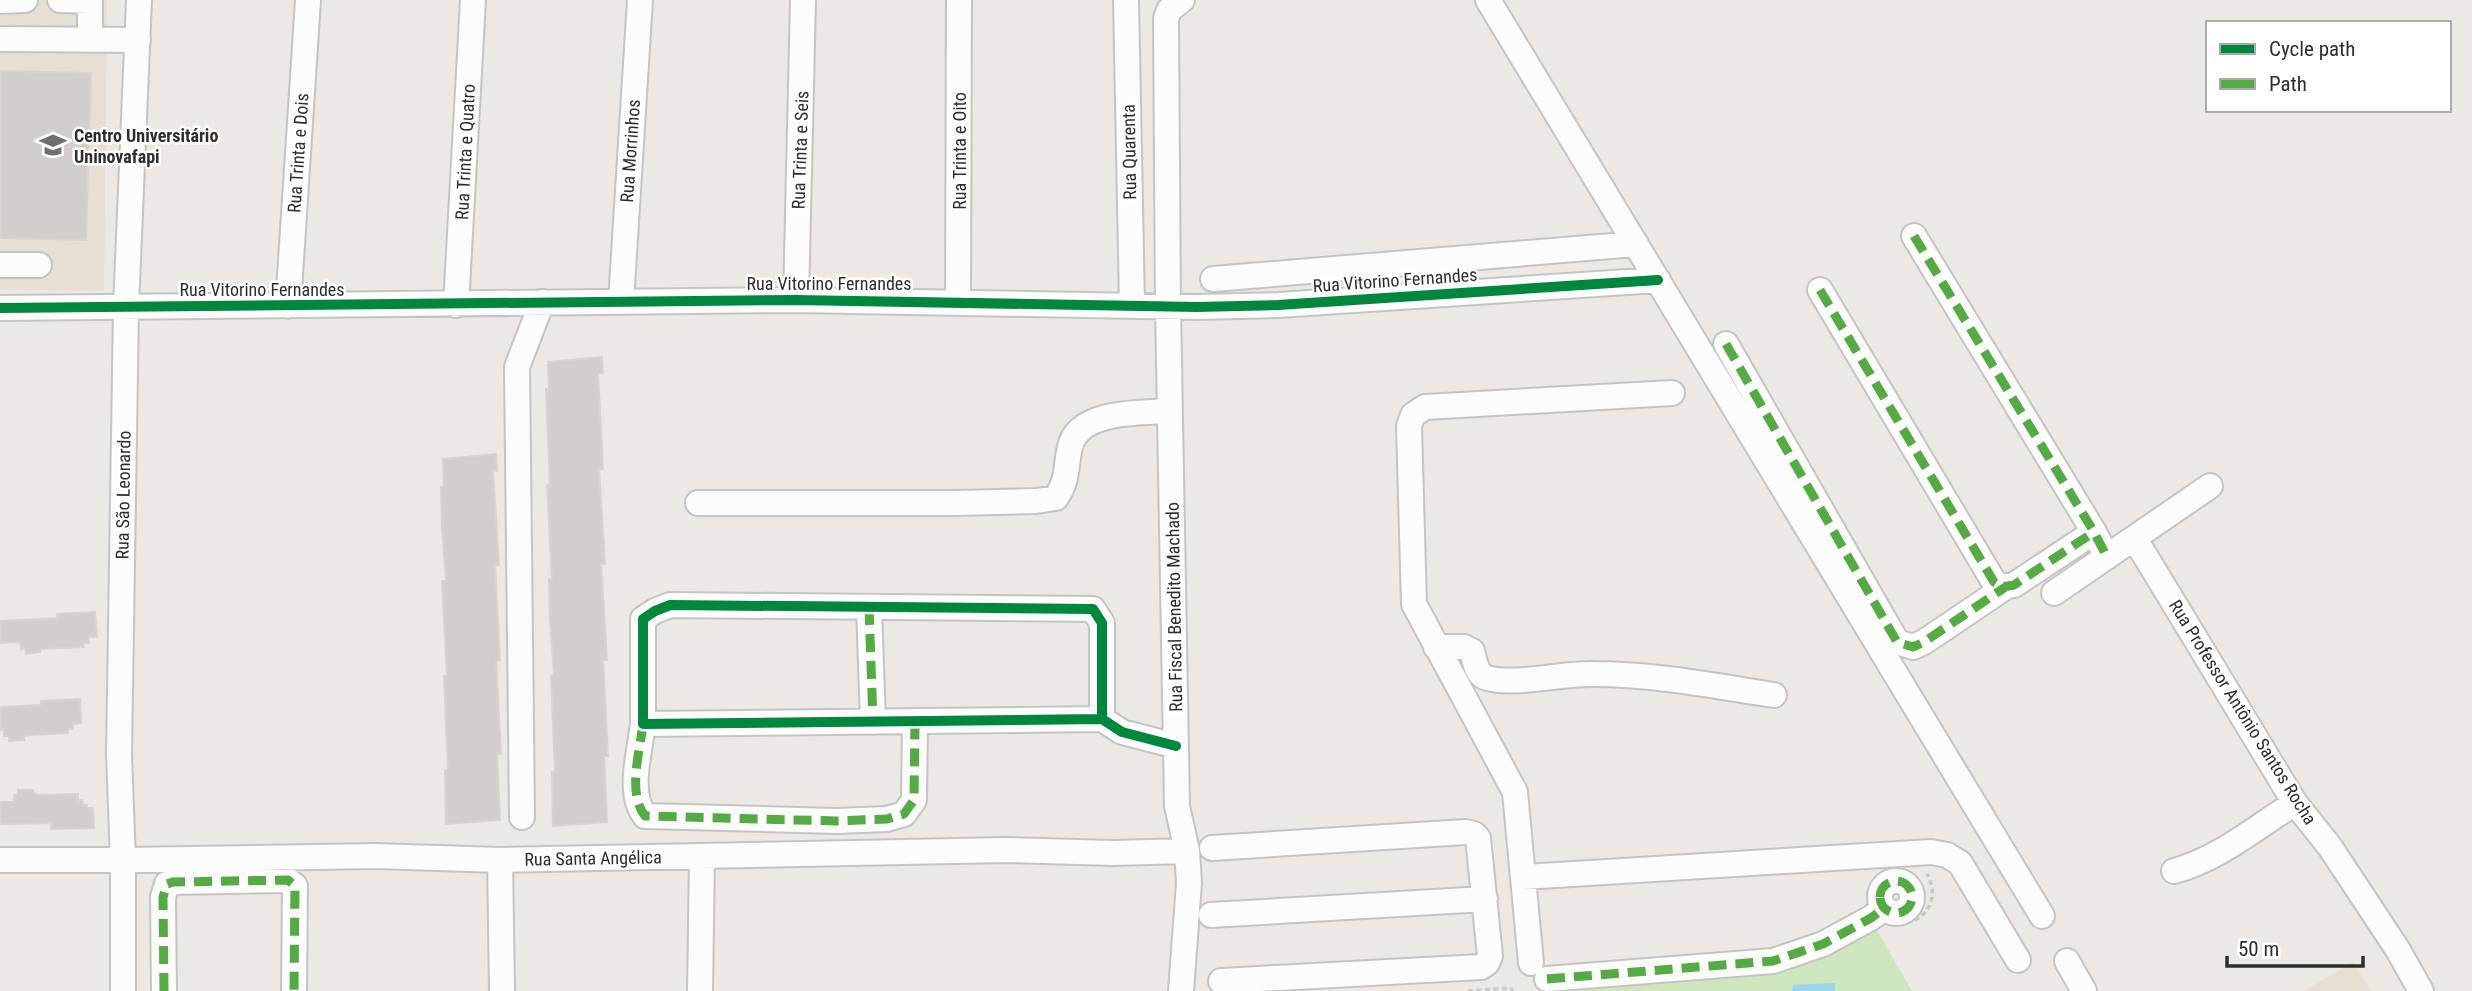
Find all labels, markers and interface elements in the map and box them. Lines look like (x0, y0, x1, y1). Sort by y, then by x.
legend (2206, 21, 2451, 112)
text: Cycle path (2269, 37, 2355, 61)
text: Path (2269, 72, 2307, 96)
street label: Rua Trinta e Quatro (451, 83, 479, 221)
street label: Rua Trinta e Seis (787, 90, 813, 210)
street label: Rua Trinta e Dois (283, 92, 313, 214)
street label: Rua Trinta e Oito (949, 92, 970, 210)
street label: Rua Morrinhos (616, 99, 644, 203)
street label: Rua Quarenta (1118, 104, 1140, 200)
place label: Centro Universitário Uninovafapi (74, 125, 218, 167)
school or university icon: Centro Universitário Uninovafapi (38, 130, 68, 160)
street label: Rua Vitorino Fernandes (1312, 264, 1478, 296)
street label: Rua Vitorino Fernandes (747, 273, 911, 294)
street label: Rua Vitorino Fernandes (180, 279, 344, 300)
street label: Rua São Leonardo (111, 430, 135, 560)
street label: Rua Fiscal Benedito Machado (1162, 502, 1186, 712)
street label: Rua Professor Antônio Santos Rocha (2165, 596, 2321, 828)
street label: Rua Santa Angélica (524, 846, 662, 870)
scale bar (2227, 925, 2364, 969)
text: 50 m (2238, 937, 2279, 961)

